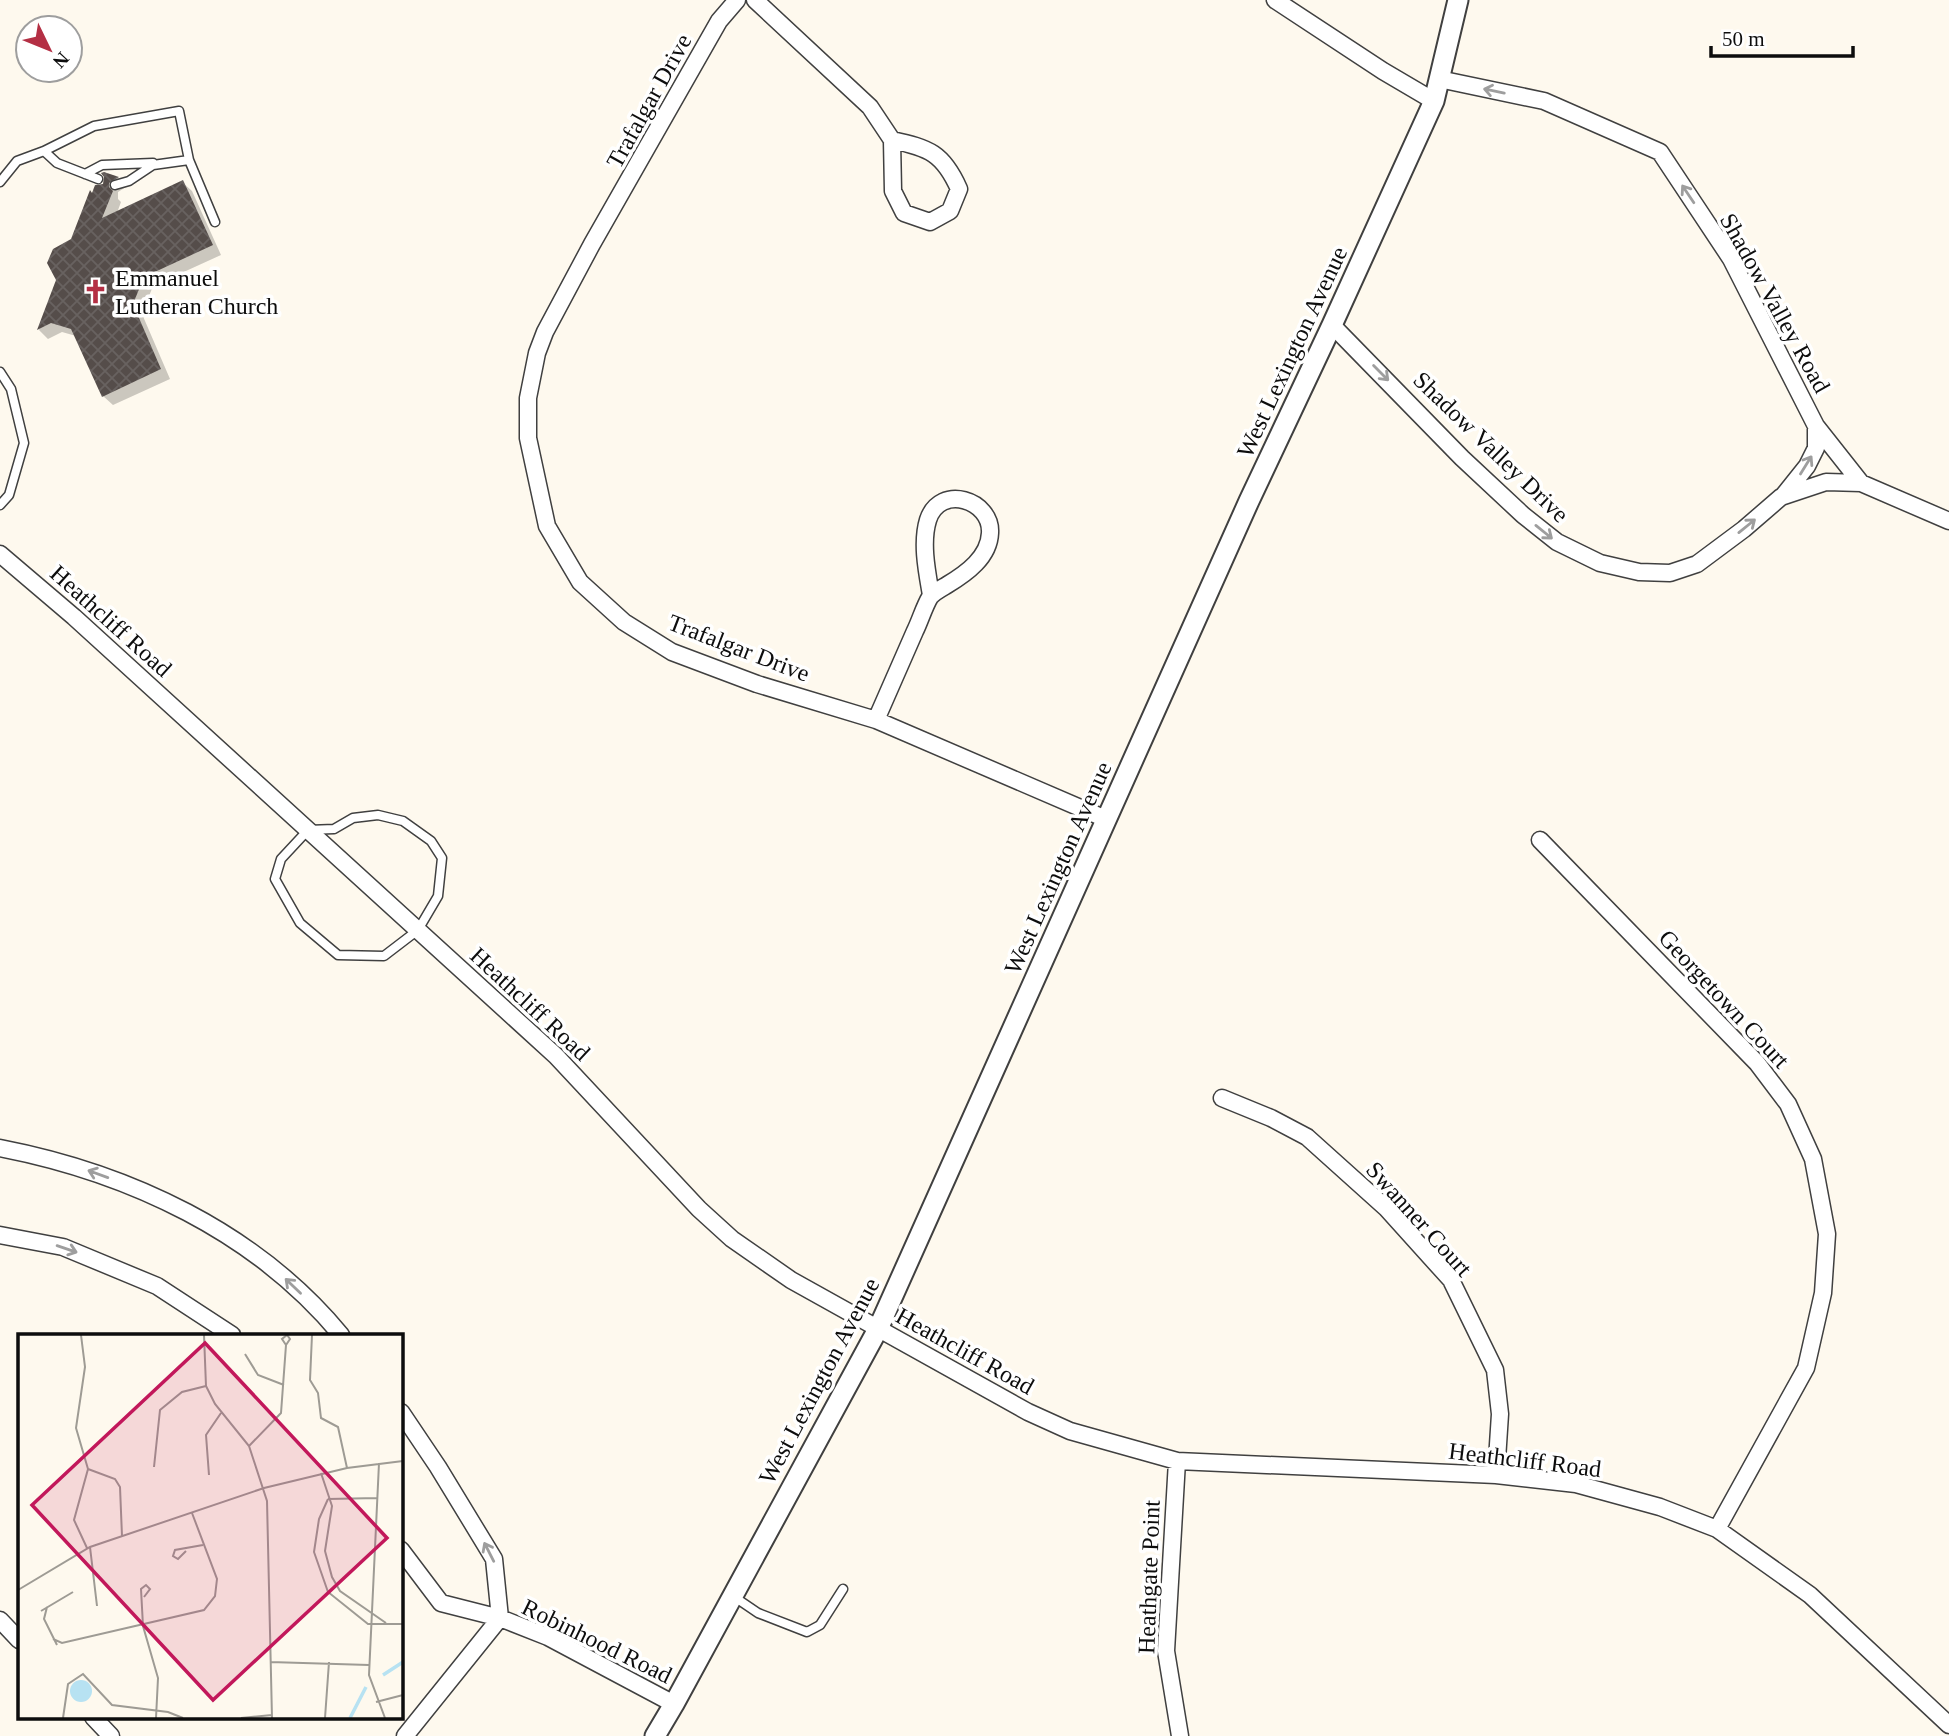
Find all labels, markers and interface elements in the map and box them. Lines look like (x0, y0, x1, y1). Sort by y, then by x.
north arrow (14, 14, 84, 84)
scale bar (1711, 14, 1853, 58)
text: 50 m (1722, 27, 1765, 51)
street label: Trafalgar Drive (601, 30, 697, 172)
text: N (49, 48, 73, 73)
one-way arrow (1483, 84, 1506, 98)
one-way arrow (1681, 185, 1695, 205)
street label: Shadow Valley Road (1715, 209, 1835, 397)
street label: West Lexington Avenue (1232, 242, 1352, 462)
place label: Emmanuel Lutheran Church (115, 265, 278, 319)
church icon: Emmanuel Lutheran Church (81, 278, 109, 306)
one-way arrow (1372, 364, 1389, 381)
street label: Shadow Valley Drive (1408, 366, 1574, 528)
one-way arrow (1800, 455, 1814, 475)
one-way arrow (1738, 518, 1756, 534)
one-way arrow (1534, 524, 1552, 539)
street label: Heathcliff Road (45, 560, 177, 682)
street label: Trafalgar Drive (665, 609, 813, 687)
street label: West Lexington Avenue (999, 758, 1117, 978)
street label: Georgetown Court (1653, 925, 1795, 1074)
street label: Heathcliff Road (465, 942, 595, 1066)
street label: Swanner Court (1361, 1157, 1477, 1282)
one-way arrow (87, 1166, 109, 1179)
one-way arrow (55, 1244, 77, 1256)
street label: West Lexington Avenue (754, 1274, 884, 1488)
one-way arrow (285, 1278, 302, 1295)
street label: Heathcliff Road (892, 1302, 1038, 1400)
inset map (18, 1334, 402, 1718)
street label: Heathcliff Road (1447, 1438, 1603, 1482)
street label: Heathgate Point (1133, 1499, 1165, 1654)
one-way arrow (482, 1542, 495, 1563)
street label: Robinhood Road (518, 1594, 676, 1688)

